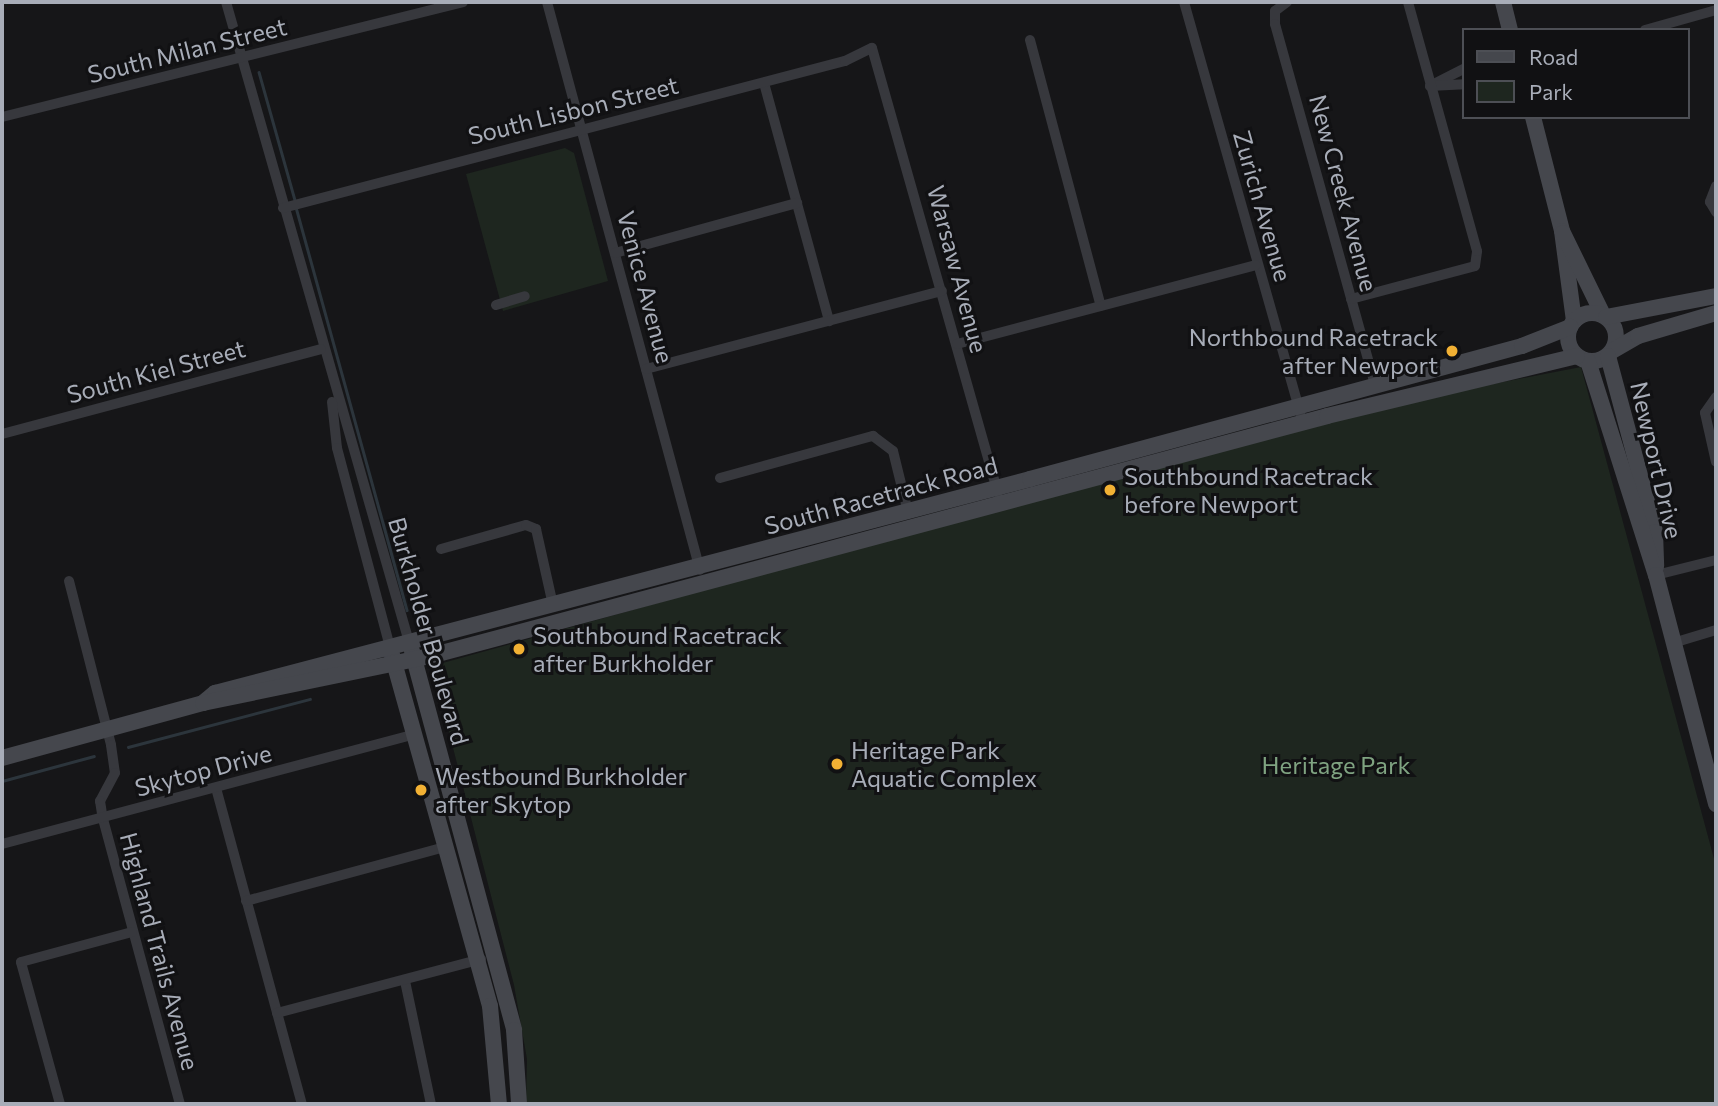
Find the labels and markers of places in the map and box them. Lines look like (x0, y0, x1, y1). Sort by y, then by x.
place label: Northbound Racetrack after Newport (1189, 323, 1438, 379)
marker: Northbound Racetrack after Newport (1444, 343, 1460, 359)
place label: Southbound Racetrack before Newport (1124, 462, 1373, 518)
marker: Southbound Racetrack before Newport (1102, 482, 1118, 498)
place label: Southbound Racetrack after Burkholder (533, 621, 782, 677)
marker: Southbound Racetrack after Burkholder (511, 641, 527, 657)
place label: Heritage Park Aquatic Complex (851, 736, 1037, 792)
marker: Heritage Park Aquatic Complex (829, 756, 845, 772)
place label: Westbound Burkholder after Skytop (435, 762, 687, 818)
marker: Westbound Burkholder after Skytop (413, 782, 429, 798)

